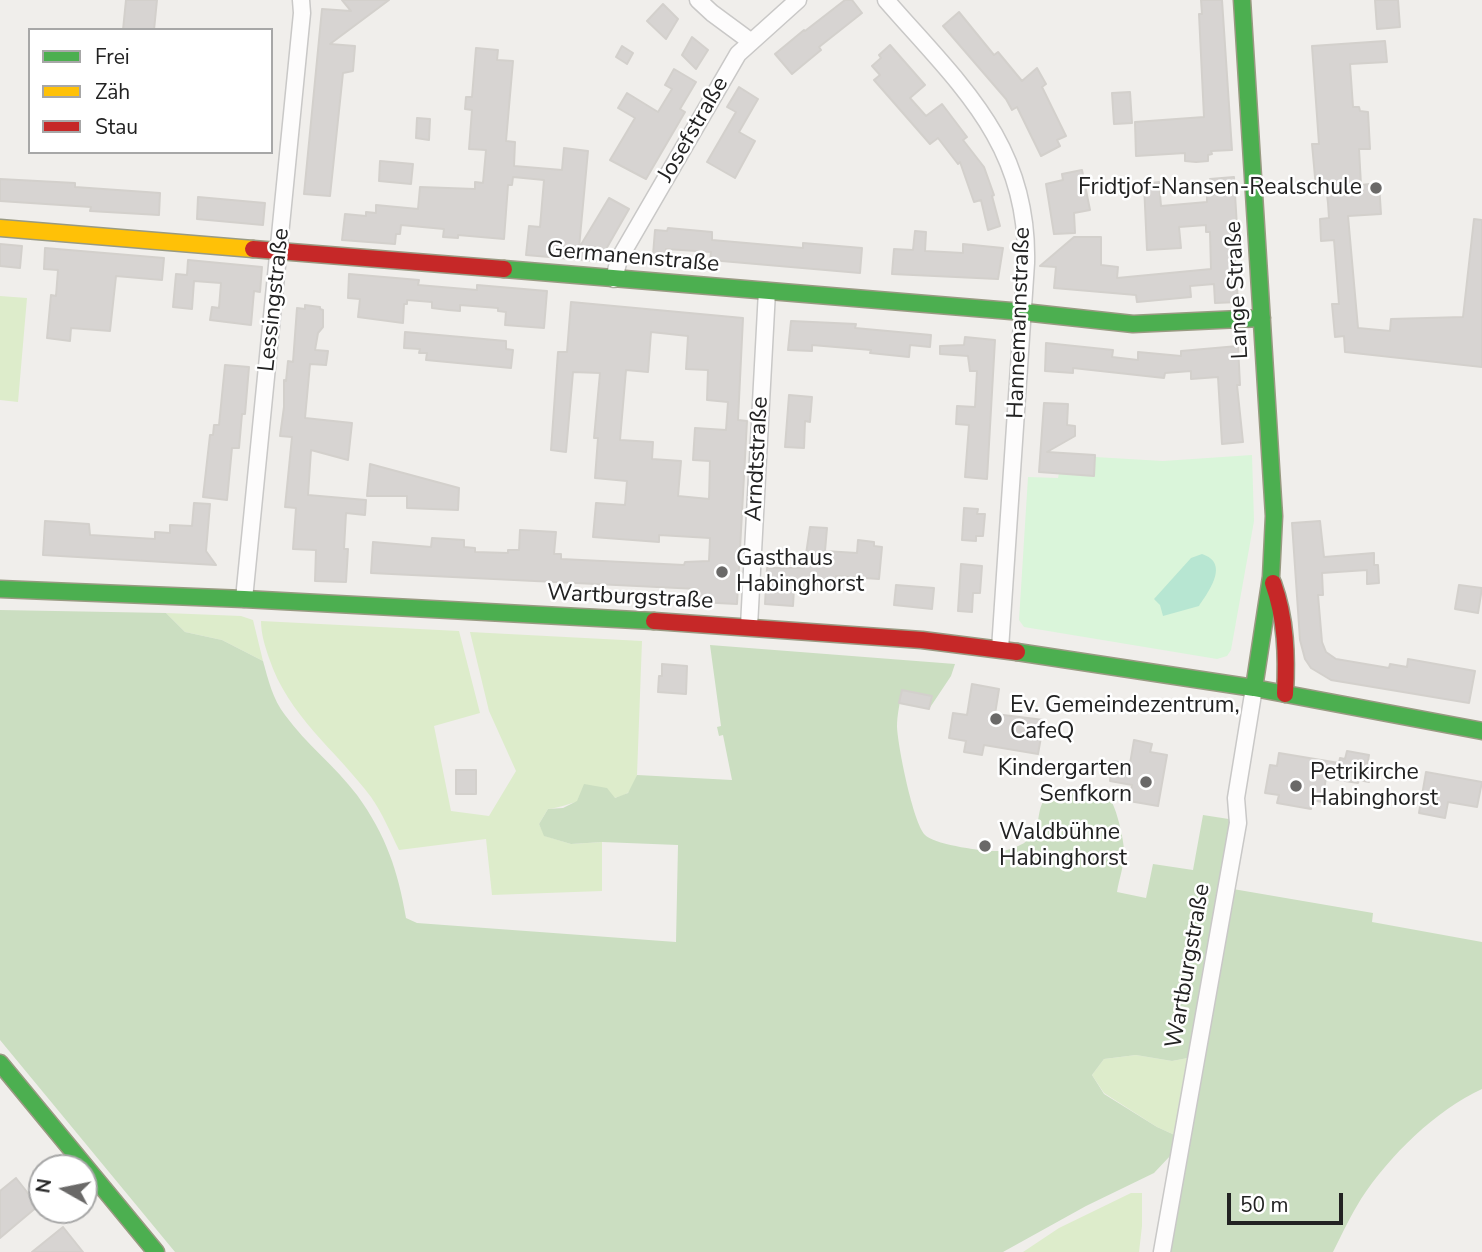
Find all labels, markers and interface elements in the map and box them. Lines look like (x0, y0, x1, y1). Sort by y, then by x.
legend (28, 28, 273, 154)
text: Frei (95, 43, 130, 71)
street label: Josefstraße (653, 73, 735, 187)
text: Zäh (95, 78, 130, 106)
text: Stau (95, 113, 138, 141)
place label: Fridtjof-Nansen-Realschule (1078, 174, 1362, 202)
marker: Fridtjof-Nansen-Realschule (1368, 180, 1384, 196)
street label: Lange Straße (1221, 220, 1255, 360)
street label: Lessingstraße (254, 227, 296, 373)
street label: Hannemannstraße (1003, 227, 1037, 419)
street label: Germanenstraße (546, 237, 720, 279)
street label: Arndtstraße (741, 396, 775, 522)
place label: Gasthaus Habinghorst (736, 545, 864, 599)
marker: Gasthaus Habinghorst (714, 564, 730, 580)
street label: Wartburgstraße (546, 580, 714, 616)
place label: Ev. Gemeindezentrum, CafeQ (1010, 692, 1240, 746)
marker: Ev. Gemeindezentrum, CafeQ (988, 711, 1004, 727)
place label: Kindergarten Senfkorn (998, 755, 1132, 809)
place label: Petrikirche Habinghorst (1310, 759, 1438, 813)
marker: Kindergarten Senfkorn (1138, 774, 1154, 790)
marker: Petrikirche Habinghorst (1288, 778, 1304, 794)
place label: Waldbühne Habinghorst (999, 819, 1127, 873)
marker: Waldbühne Habinghorst (977, 838, 993, 854)
street label: Wartburgstraße (1161, 882, 1217, 1050)
north arrow (28, 1154, 98, 1224)
text: N (30, 1177, 58, 1195)
scale bar (1230, 1178, 1346, 1222)
text: 50 m (1240, 1191, 1289, 1219)

